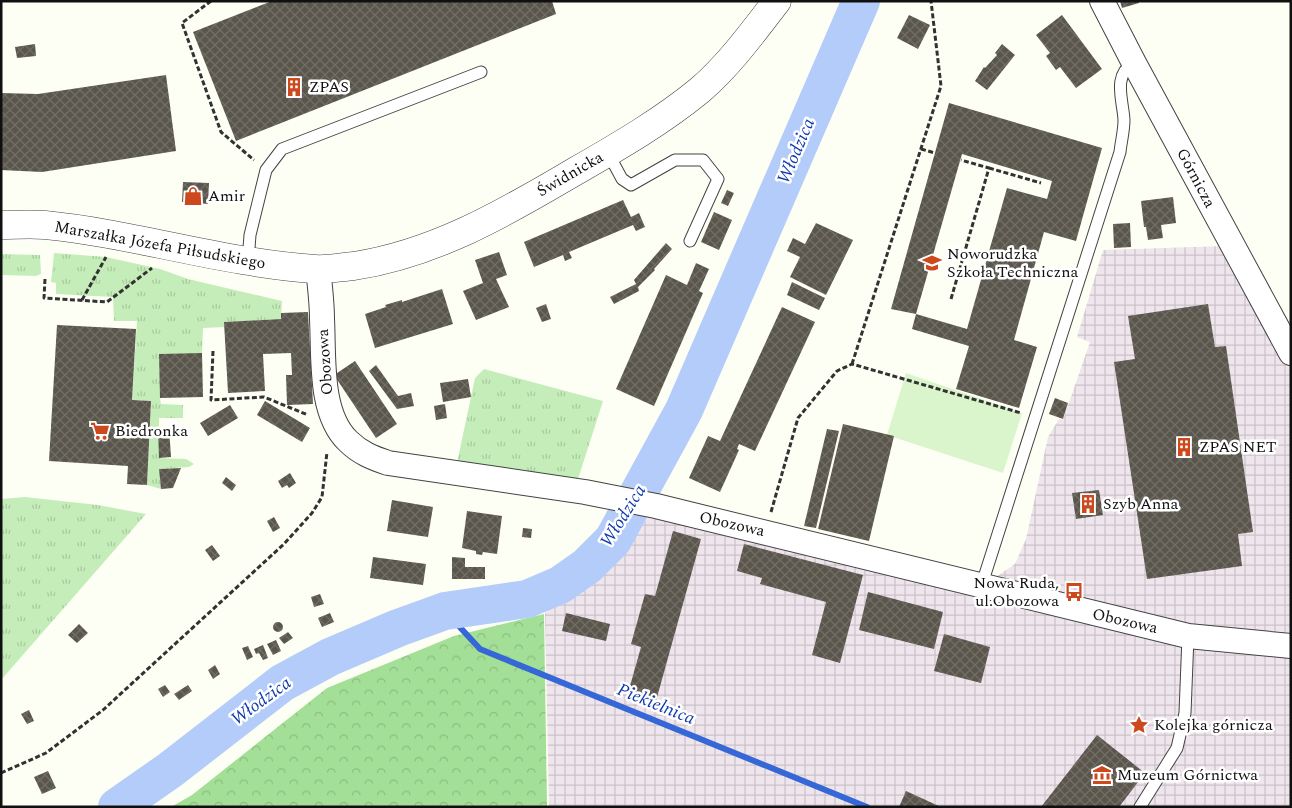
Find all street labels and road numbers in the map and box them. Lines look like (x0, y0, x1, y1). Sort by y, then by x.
street label: Górnicza (1170, 144, 1222, 212)
street label: Świdnicka (532, 145, 608, 203)
street label: Marszałka Józefa Piłsudskiego (52, 215, 268, 275)
street label: Obozowa (311, 328, 339, 396)
street label: Obozowa (697, 505, 767, 543)
street label: Obozowa (1090, 602, 1160, 640)

